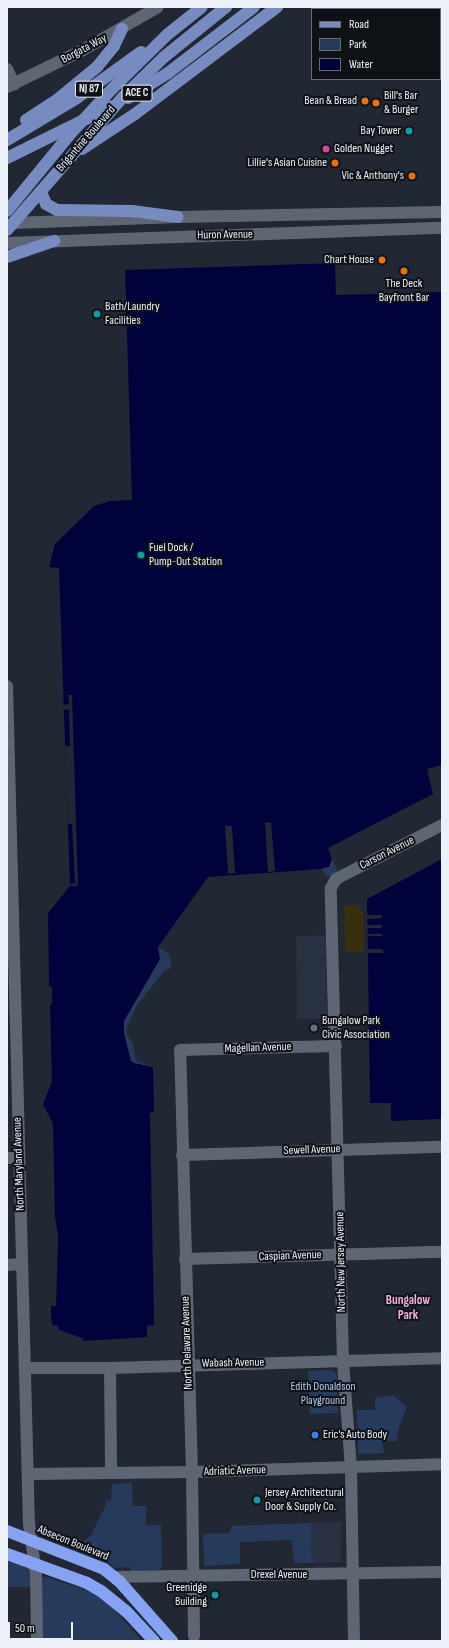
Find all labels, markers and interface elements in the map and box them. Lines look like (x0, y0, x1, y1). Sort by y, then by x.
legend (311, 8, 441, 80)
text: Road (349, 17, 369, 32)
street label: Borgata Way (59, 31, 109, 67)
text: Park (349, 37, 367, 52)
text: Water (349, 57, 373, 72)
road number: NJ 87 (74, 80, 104, 98)
road number: ACE C (121, 84, 153, 102)
place label: Bill's Bar & Burger (384, 89, 418, 117)
place label: Bean & Bread (304, 94, 357, 108)
marker: Bean & Bread (360, 96, 370, 106)
marker: Bill's Bar & Burger (371, 98, 381, 108)
street label: Brigantine Boulevard (53, 103, 119, 175)
place label: Bay Tower (361, 124, 401, 138)
marker: Bay Tower (404, 126, 414, 136)
place label: Golden Nugget (334, 142, 393, 156)
marker: Golden Nugget (321, 144, 331, 154)
place label: Lillie's Asian Cuisine (248, 156, 327, 170)
marker: Lillie's Asian Cuisine (330, 158, 340, 168)
place label: Vic & Anthony's (341, 169, 404, 183)
marker: Vic & Anthony's (407, 171, 417, 181)
street label: Huron Avenue (197, 227, 253, 243)
place label: Chart House (324, 253, 374, 267)
marker: Chart House (377, 255, 387, 265)
marker: The Deck Bayfront Bar (399, 266, 409, 276)
place label: The Deck Bayfront Bar (379, 277, 429, 305)
place label: Bath/Laundry Facilities (105, 300, 160, 328)
marker: Bath/Laundry Facilities (92, 309, 102, 319)
place label: Fuel Dock / Pump-Out Station (149, 541, 222, 569)
marker: Fuel Dock / Pump-Out Station (136, 550, 146, 560)
street label: Carson Avenue (357, 833, 417, 873)
place label: Bungalow Park Civic Association (322, 1014, 390, 1042)
marker: Bungalow Park Civic Association (309, 1023, 319, 1033)
street label: Magellan Avenue (224, 1040, 292, 1056)
street label: North Maryland Avenue (10, 1117, 28, 1211)
street label: Sewell Avenue (283, 1142, 341, 1158)
street label: North New Jersey Avenue (333, 1212, 349, 1312)
street label: Caspian Avenue (258, 1248, 322, 1264)
district label: Bungalow Park (386, 1293, 430, 1324)
street label: North Delaware Avenue (178, 1296, 196, 1390)
street label: Wabash Avenue (202, 1355, 264, 1371)
park label: Edith Donaldson Playground (290, 1380, 356, 1408)
place label: Eric's Auto Body (323, 1428, 387, 1442)
marker: Eric's Auto Body (310, 1430, 320, 1440)
street label: Adriatic Avenue (204, 1463, 266, 1479)
place label: Jersey Architectural Door & Supply Co. (265, 1486, 344, 1514)
marker: Jersey Architectural Door & Supply Co. (252, 1495, 262, 1505)
street label: Absecon Boulevard (35, 1522, 111, 1564)
street label: Drexel Avenue (251, 1568, 307, 1582)
place label: Greenidge Building (166, 1581, 207, 1609)
marker: Greenidge Building (210, 1590, 220, 1600)
scale bar (10, 1614, 75, 1640)
text: 50 m (15, 1621, 35, 1636)

